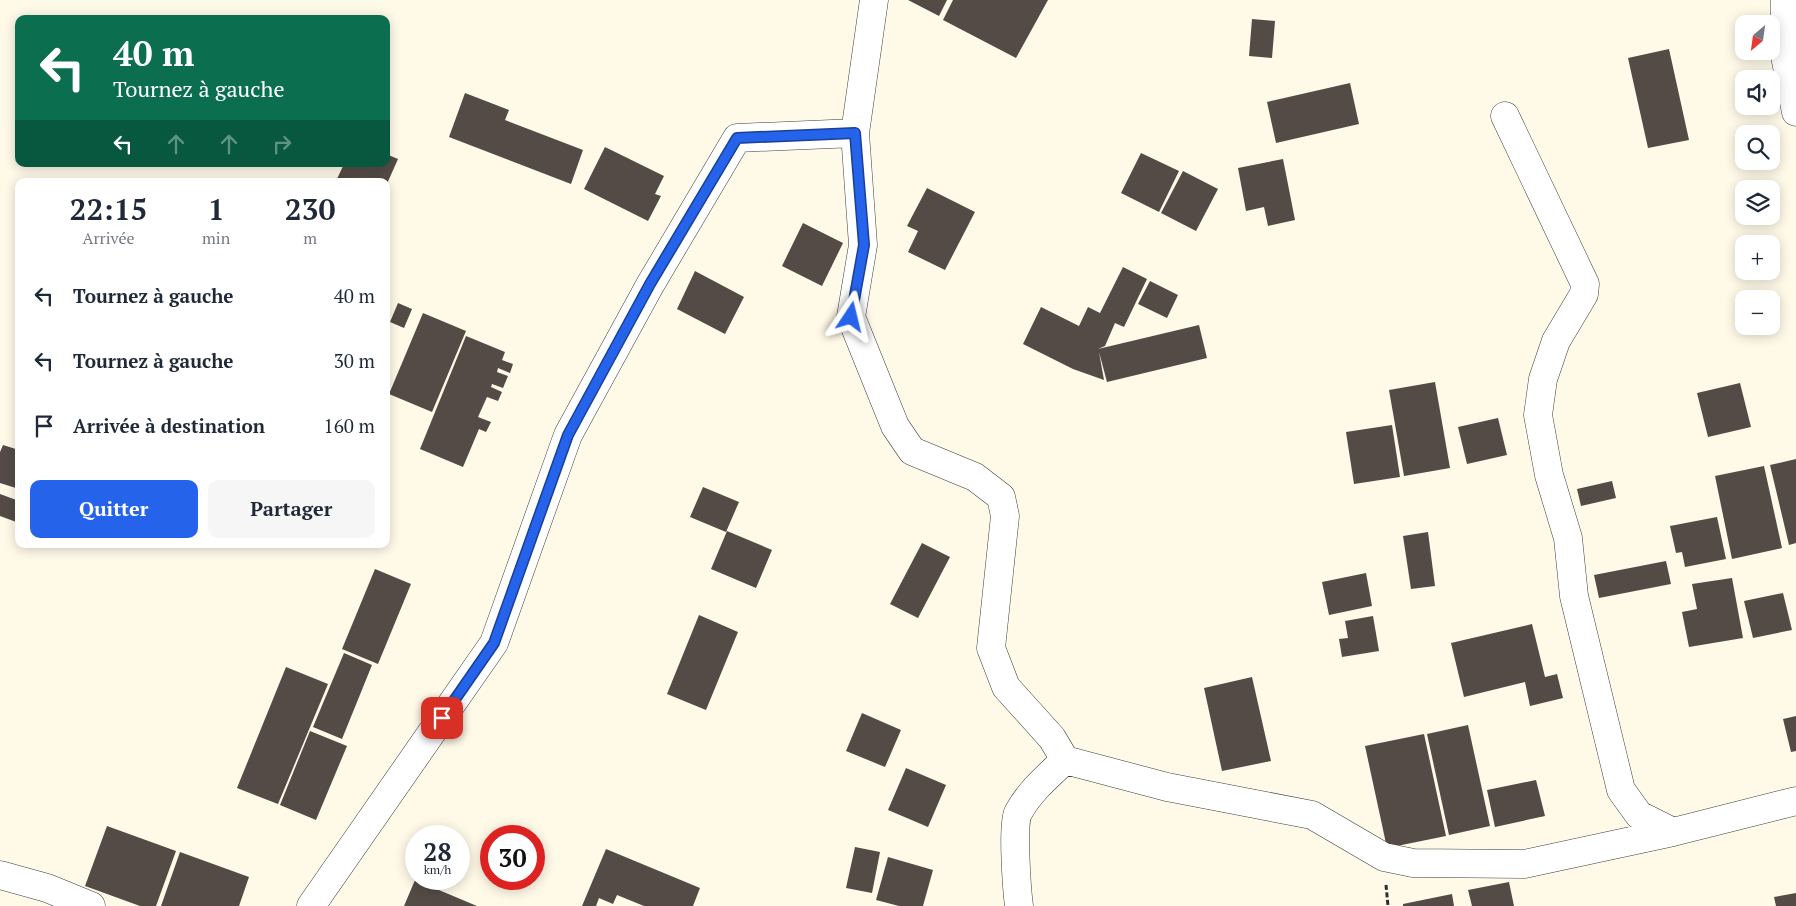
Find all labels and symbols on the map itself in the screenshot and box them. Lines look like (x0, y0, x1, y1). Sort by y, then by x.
north arrow (1735, 15, 1780, 60)
position arrow (824, 290, 876, 342)
pin (421, 697, 463, 739)
speed limit sign: 30 (480, 825, 545, 890)

